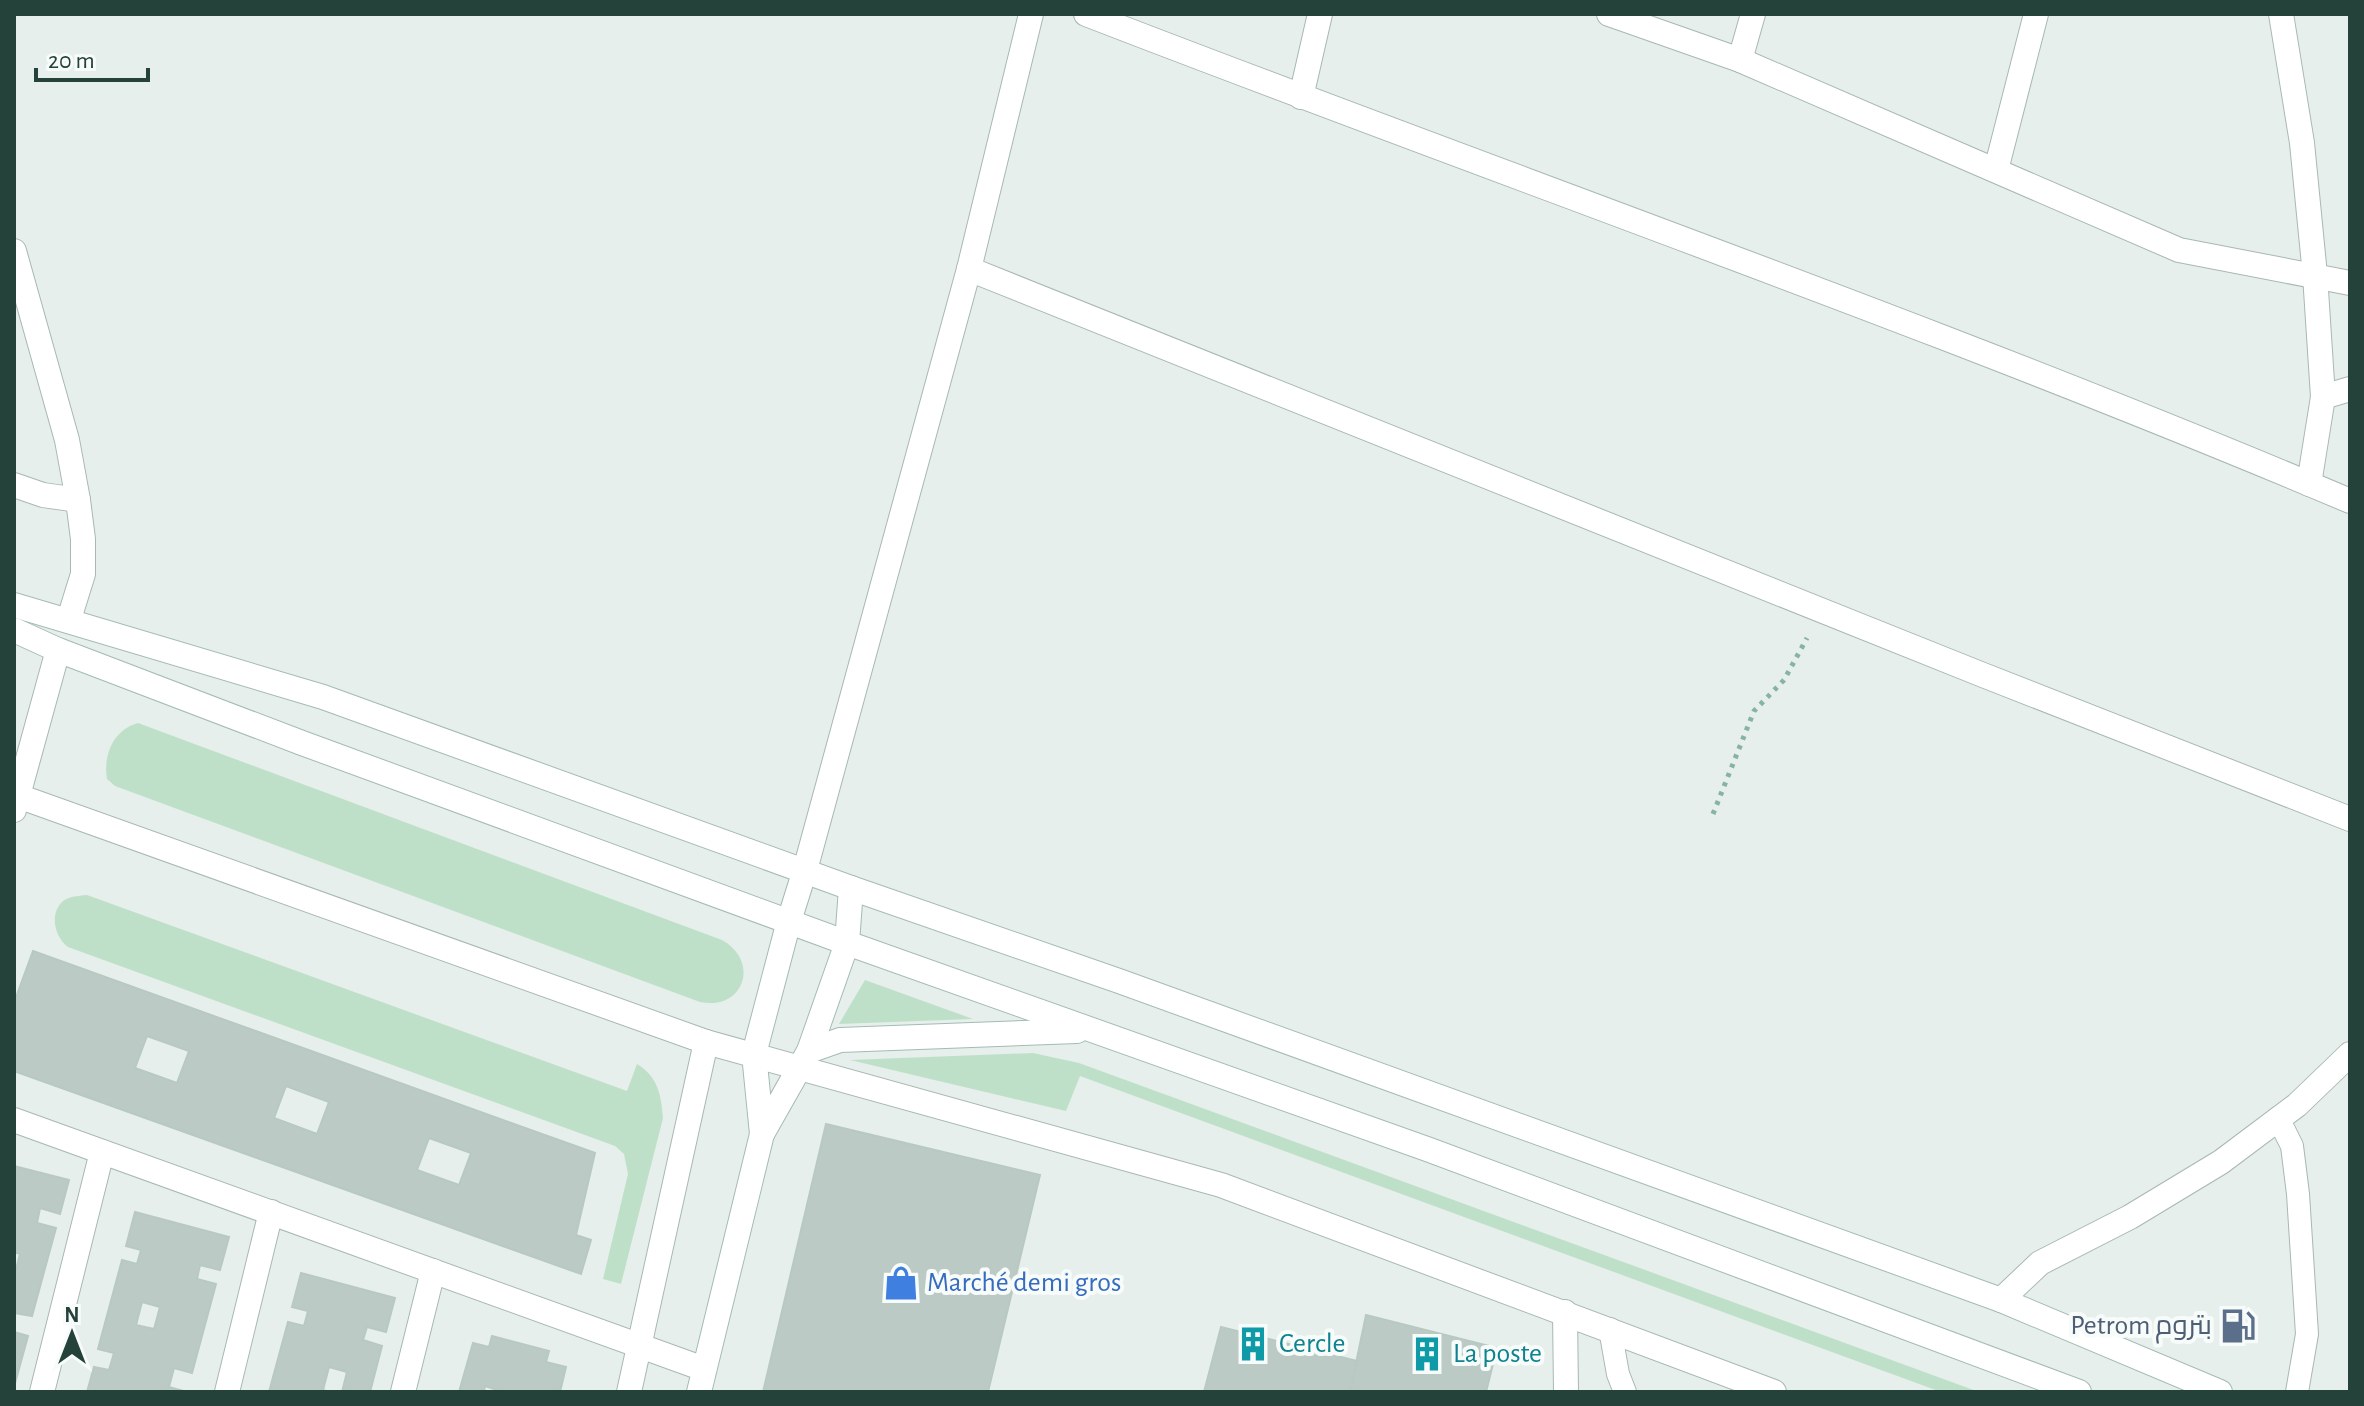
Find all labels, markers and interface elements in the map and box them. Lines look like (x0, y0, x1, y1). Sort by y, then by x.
scale bar (36, 32, 148, 82)
text: 20 m (48, 49, 95, 73)
shop icon: Marché demi gros (882, 1264, 920, 1302)
place label: Marché demi gros (927, 1269, 1121, 1297)
north arrow (32, 1294, 112, 1374)
text: N (64, 1304, 80, 1326)
fuel station icon: Petrom بتروم (2219, 1307, 2257, 1345)
place label: Petrom بتروم (2070, 1312, 2212, 1344)
building icon: Cercle (1234, 1325, 1272, 1363)
place label: Cercle (1279, 1330, 1346, 1358)
building icon: La poste (1408, 1335, 1446, 1373)
place label: La poste (1453, 1340, 1542, 1368)

